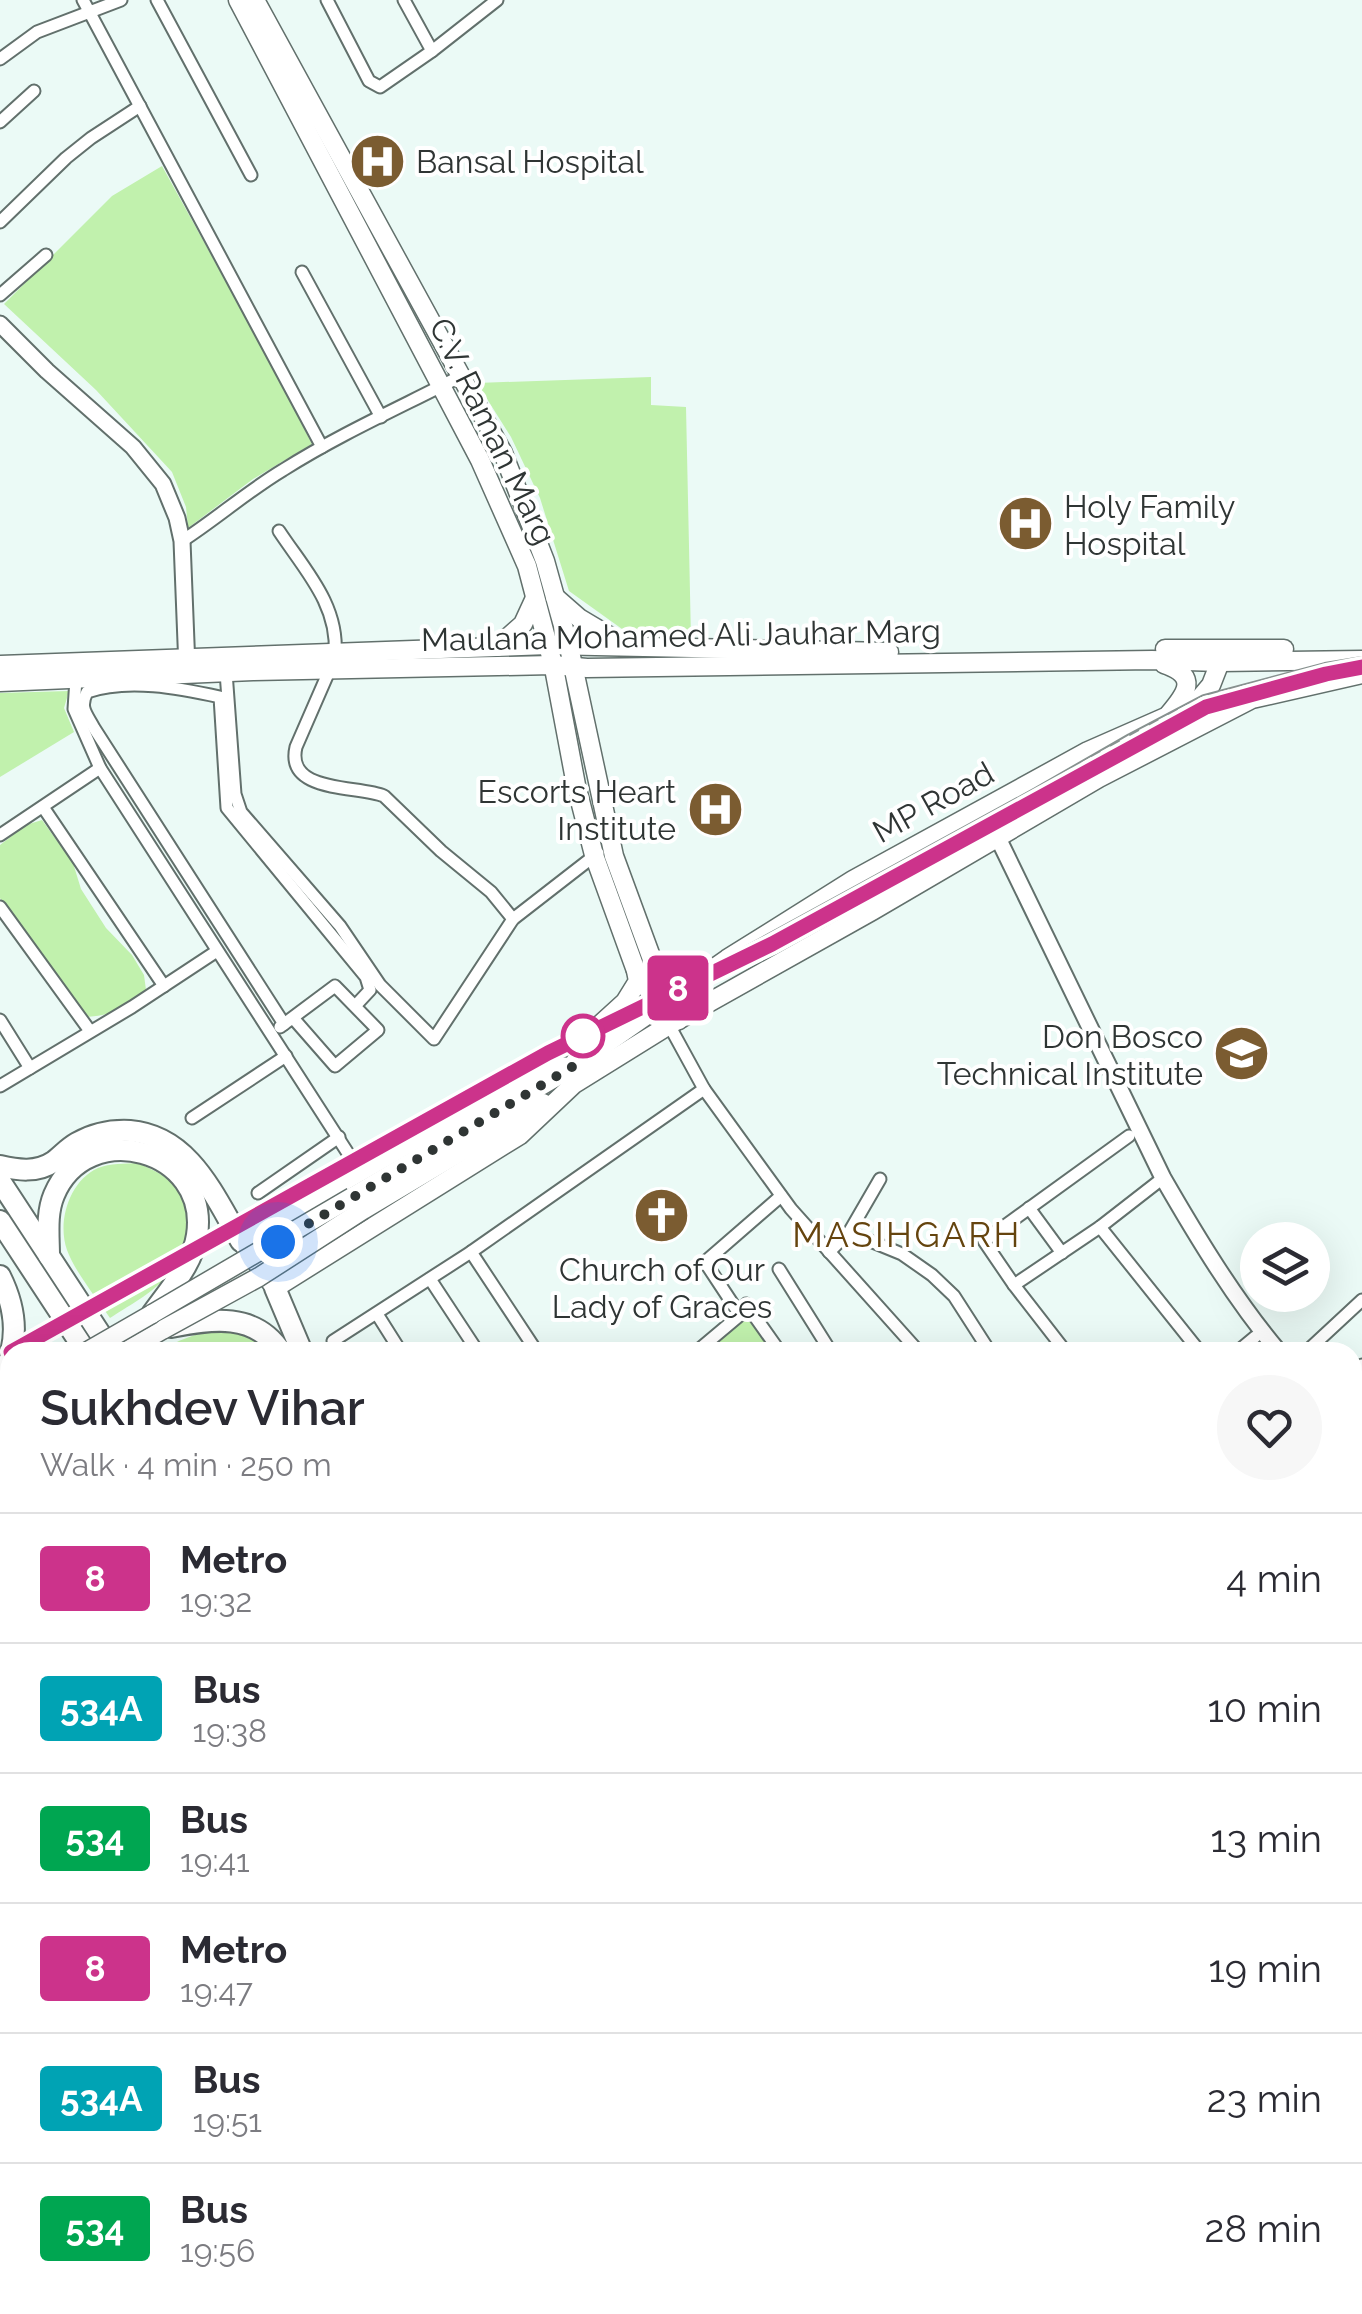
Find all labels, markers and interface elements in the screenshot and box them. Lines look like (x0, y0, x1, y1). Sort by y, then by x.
hospital icon: Bansal Hospital (347, 131, 407, 191)
place label: Bansal Hospital (416, 143, 644, 180)
street label: C.V. Raman Marg (422, 312, 564, 550)
place label: Holy Family Hospital (1064, 488, 1235, 562)
hospital icon: Holy Family Hospital (995, 494, 1055, 554)
street label: Maulana Mohamed Ali Jauhar Marg (421, 612, 941, 658)
street label: MP Road (866, 754, 1000, 850)
place label: Escorts Heart Institute (478, 773, 676, 847)
hospital icon: Escorts Heart Institute (685, 779, 745, 839)
line badge: 8 (646, 956, 710, 1020)
text: 8 (667, 968, 689, 1009)
unlabelled marker (562, 1015, 604, 1057)
place label: Don Bosco Technical Institute (937, 1018, 1203, 1092)
school or university icon: Don Bosco Technical Institute (1212, 1024, 1272, 1084)
church icon: Church of Our Lady of Graces (632, 1185, 692, 1245)
district label: MASIHGARH (792, 1214, 1022, 1255)
your location (253, 1217, 303, 1267)
map controls (1240, 1222, 1330, 1312)
button: layers (1240, 1222, 1330, 1312)
place label: Church of Our Lady of Graces (552, 1251, 772, 1325)
button: heart (1217, 1375, 1322, 1480)
text: Sukhdev Vihar (40, 1380, 365, 1436)
text: Walk · 4 min · 250 m (40, 1446, 332, 1483)
text: Metro (180, 1537, 287, 1582)
text: 4 min (1226, 1556, 1322, 1601)
text: 8 (84, 1558, 106, 1599)
text: 19:32 (180, 1582, 252, 1619)
text: Bus (192, 1667, 260, 1712)
text: 10 min (1207, 1686, 1322, 1731)
text: 534A (60, 1688, 142, 1729)
text: 19:38 (192, 1712, 267, 1749)
text: Bus (180, 1797, 248, 1842)
text: 13 min (1210, 1816, 1322, 1861)
text: 534 (66, 1818, 124, 1859)
text: 19:41 (180, 1842, 250, 1879)
text: Metro (180, 1927, 287, 1972)
text: 19 min (1208, 1946, 1322, 1991)
text: 8 (84, 1948, 106, 1989)
text: 19:47 (180, 1972, 253, 2009)
text: Bus (192, 2057, 260, 2102)
text: 23 min (1207, 2076, 1322, 2121)
text: 534A (60, 2078, 142, 2119)
text: 19:51 (192, 2102, 262, 2139)
text: Bus (180, 2187, 248, 2232)
text: 28 min (1205, 2206, 1322, 2251)
text: 534 (66, 2208, 124, 2249)
text: 19:56 (180, 2232, 255, 2269)

